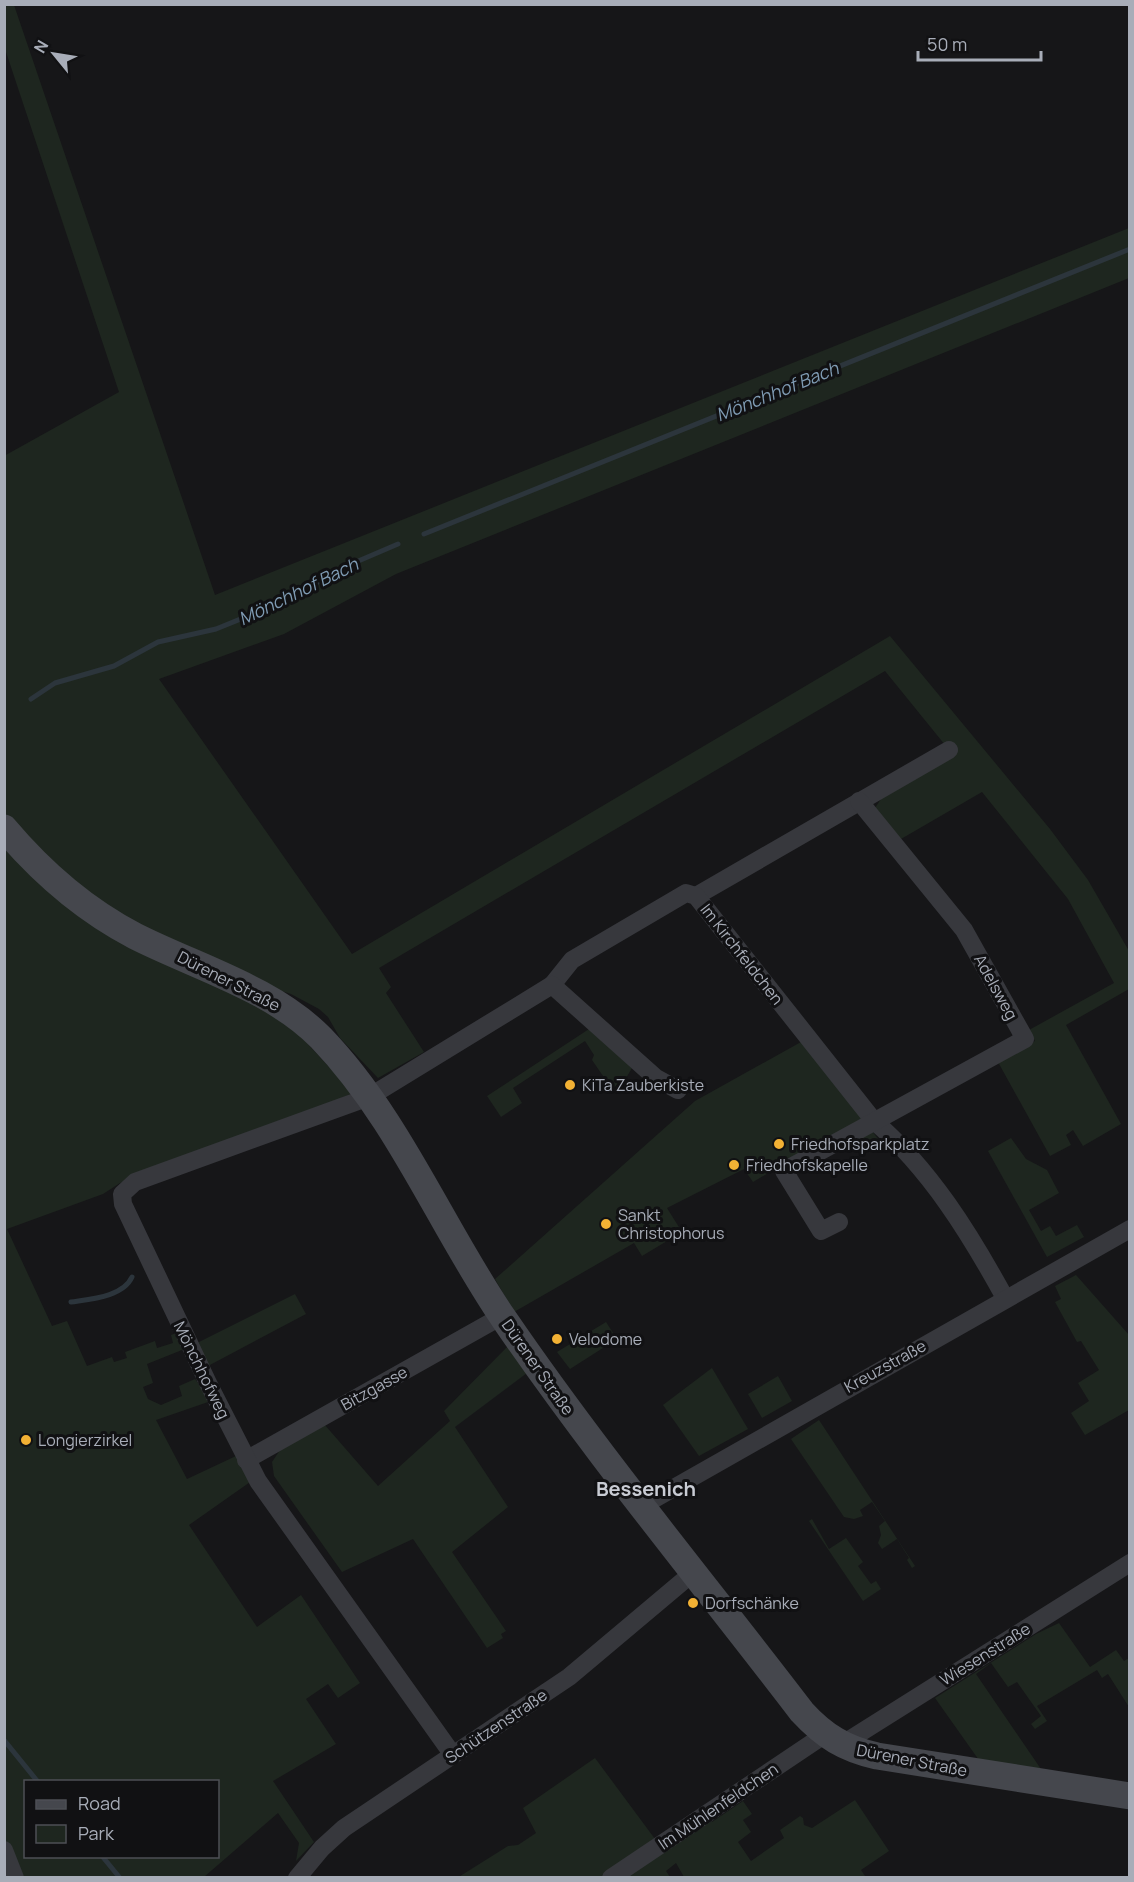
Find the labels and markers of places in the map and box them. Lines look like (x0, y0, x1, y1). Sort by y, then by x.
place label: KiTa Zauberkiste (582, 1074, 704, 1096)
marker: KiTa Zauberkiste (563, 1078, 577, 1092)
place label: Friedhofsparkplatz (791, 1133, 929, 1155)
marker: Friedhofsparkplatz (772, 1137, 786, 1151)
place label: Friedhofskapelle (746, 1154, 868, 1176)
marker: Friedhofskapelle (727, 1158, 741, 1172)
place label: Sankt Christophorus (618, 1204, 725, 1244)
marker: Sankt Christophorus (599, 1217, 613, 1231)
place label: Velodome (569, 1328, 642, 1350)
marker: Velodome (550, 1332, 564, 1346)
place label: Longierzirkel (38, 1429, 132, 1451)
marker: Longierzirkel (19, 1433, 33, 1447)
place label: Dorfschänke (705, 1592, 799, 1614)
marker: Dorfschänke (686, 1596, 700, 1610)

